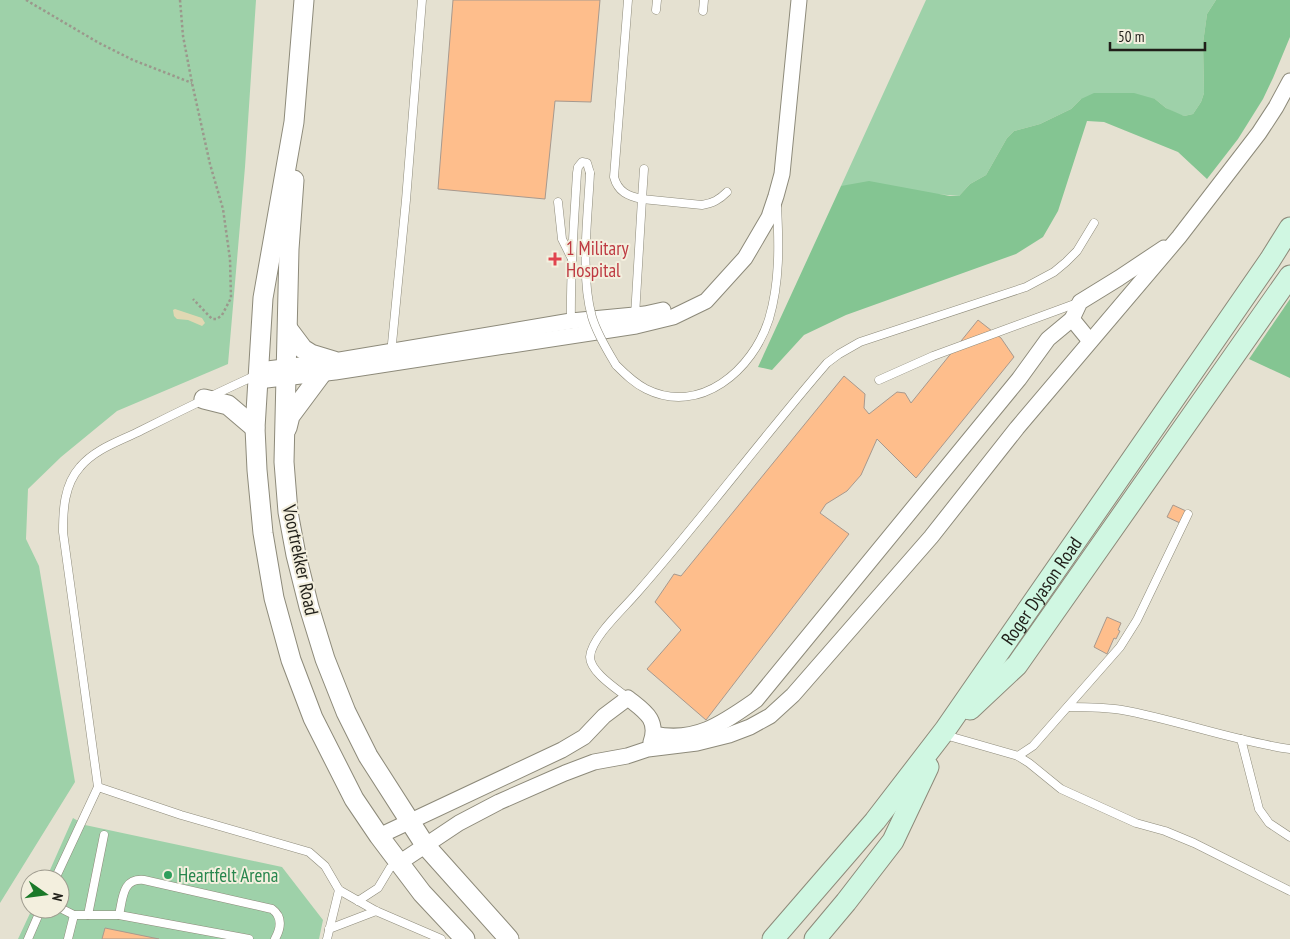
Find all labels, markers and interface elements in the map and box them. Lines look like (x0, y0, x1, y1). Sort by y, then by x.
scale bar (1110, 20, 1205, 52)
text: 50 m (1118, 27, 1144, 46)
place label: 1 Military Hospital (566, 236, 629, 282)
marker: 1 Military Hospital (548, 252, 562, 266)
street label: Voortrekker Road (277, 502, 324, 617)
street label: Roger Dyason Road (996, 532, 1087, 649)
place label: Heartfelt Arena (178, 863, 278, 887)
north arrow (20, 869, 70, 919)
marker: Heartfelt Arena (162, 869, 174, 881)
text: N (48, 891, 67, 903)

